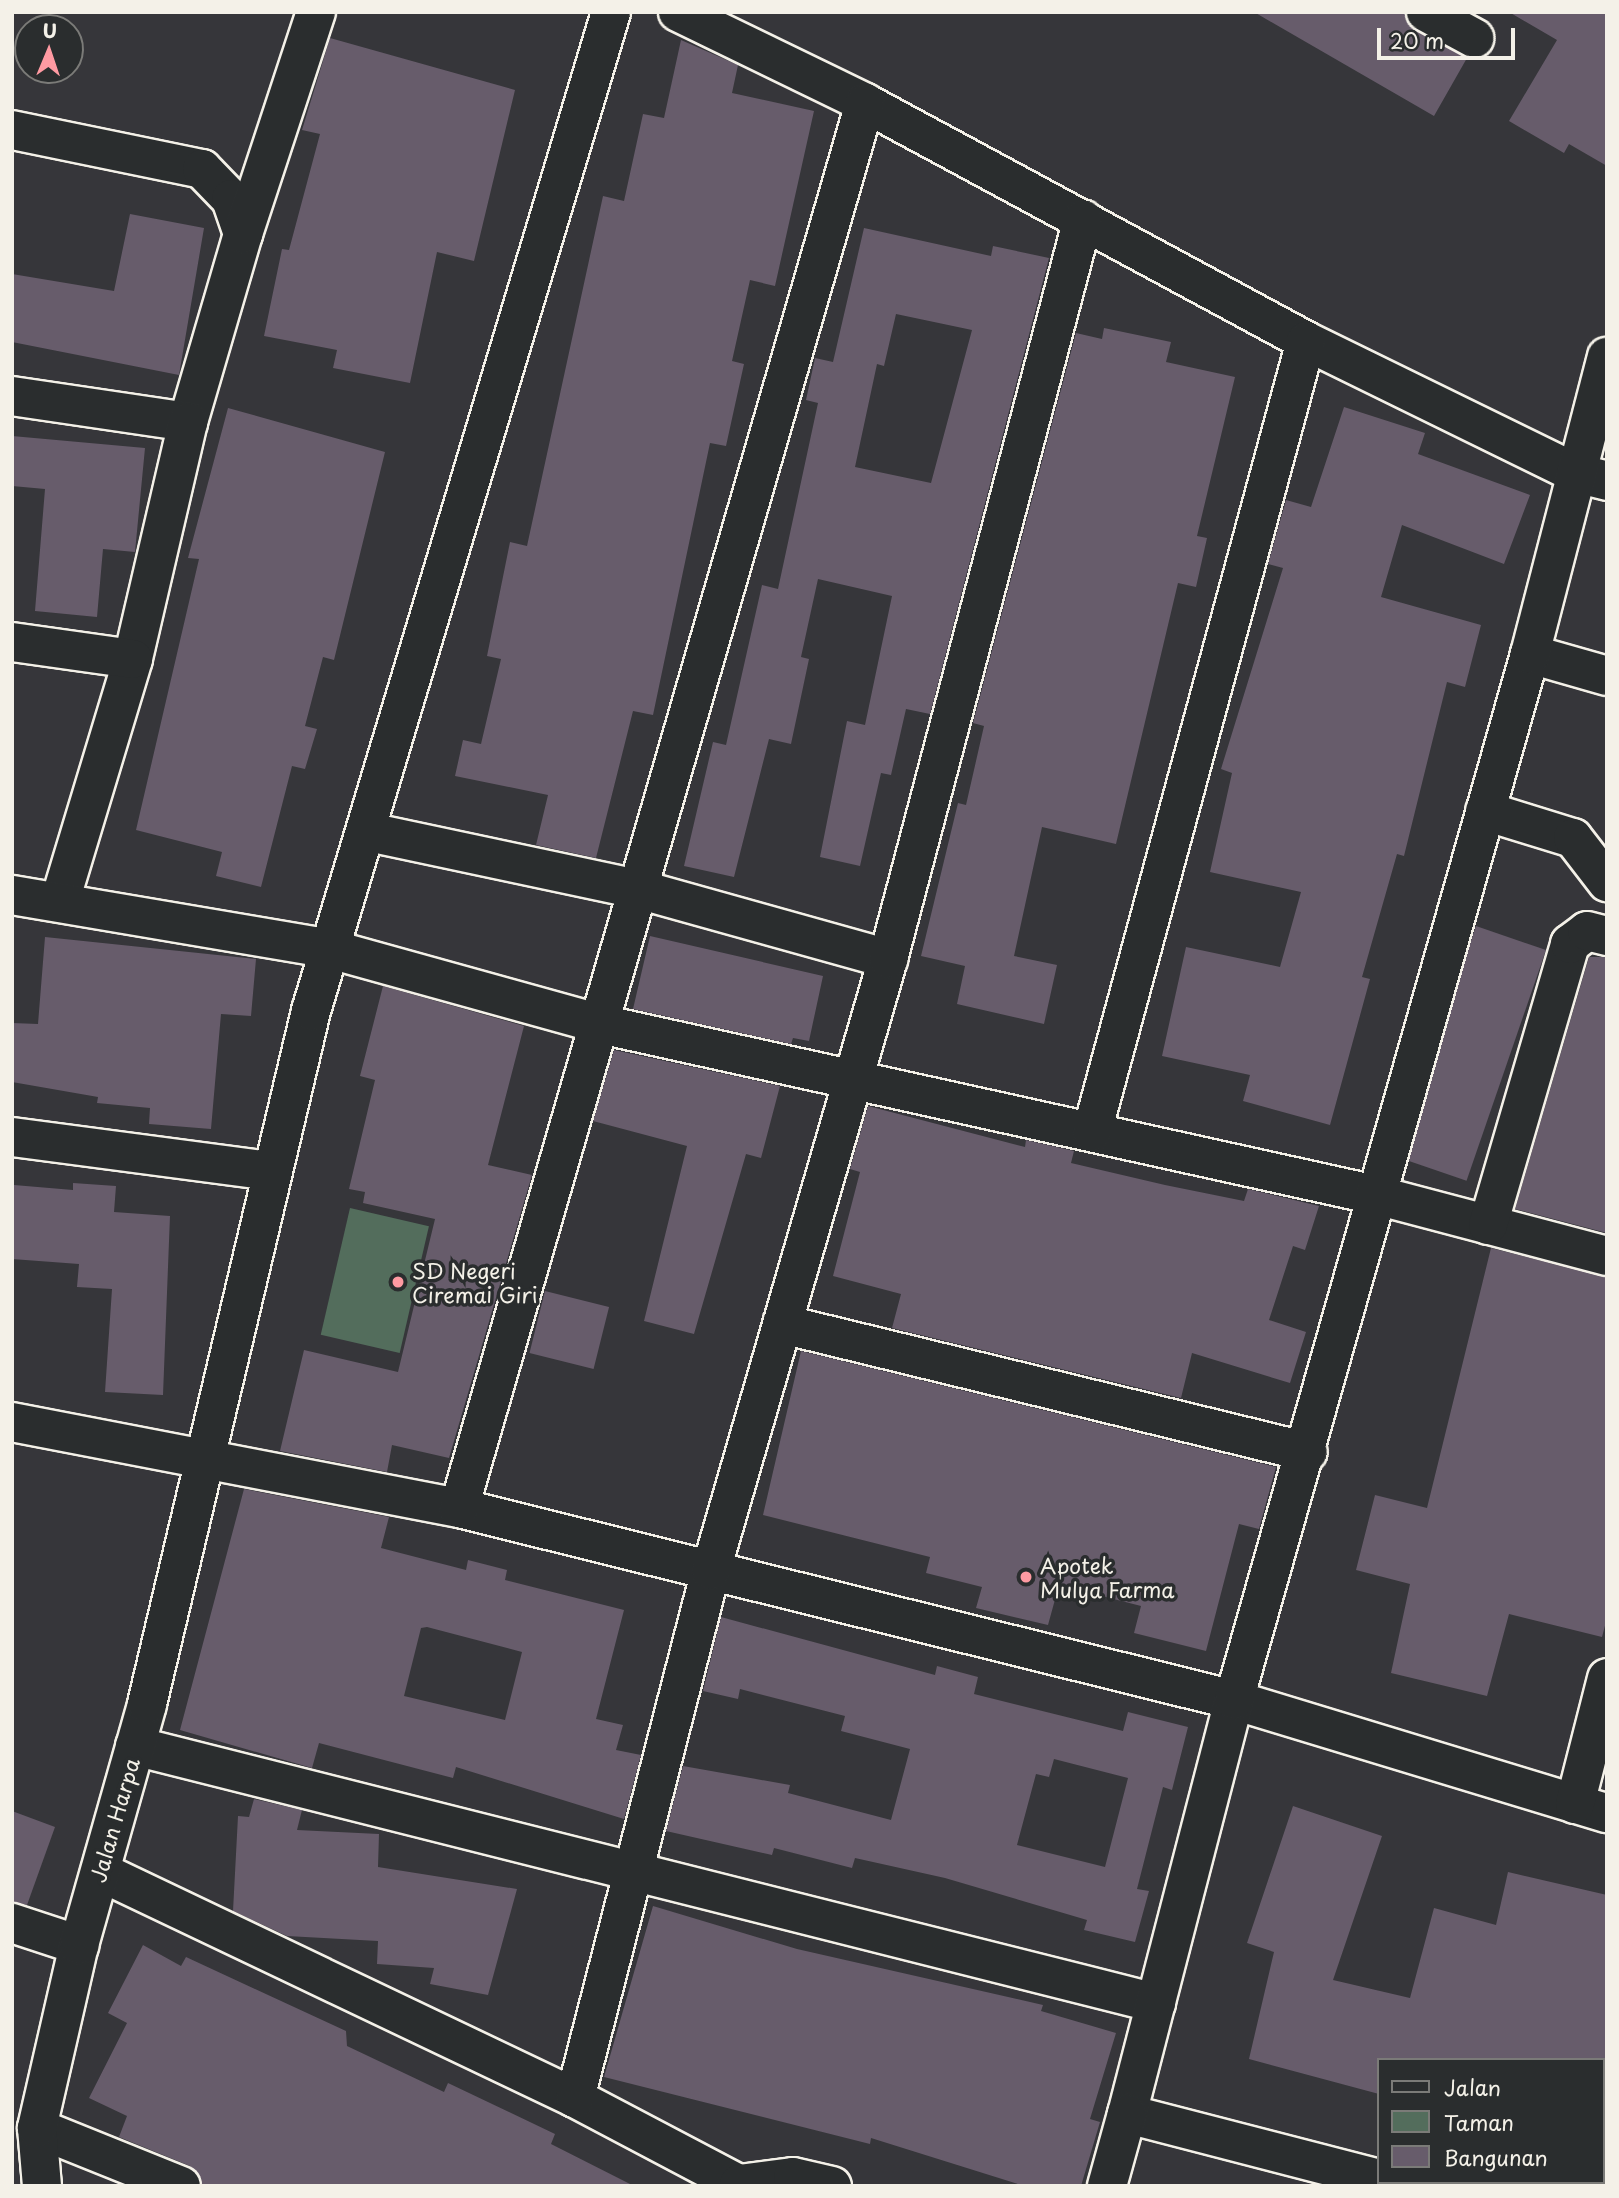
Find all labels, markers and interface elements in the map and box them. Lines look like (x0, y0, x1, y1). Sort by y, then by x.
north arrow (14, 14, 84, 84)
scale bar (1381, 14, 1519, 58)
text: U (42, 16, 57, 44)
text: 20 m (1390, 24, 1444, 56)
place label: SD Negeri Ciremai Giri (412, 1257, 538, 1307)
marker: SD Negeri Ciremai Giri (390, 1274, 406, 1290)
place label: Apotek Mulya Farma (1040, 1552, 1177, 1602)
marker: Apotek Mulya Farma (1018, 1569, 1034, 1585)
street label: Jalan Harpa (84, 1755, 144, 1885)
legend (1378, 2058, 1605, 2184)
text: Jalan (1444, 2071, 1501, 2103)
text: Taman (1444, 2106, 1514, 2138)
text: Bangunan (1444, 2141, 1548, 2173)

